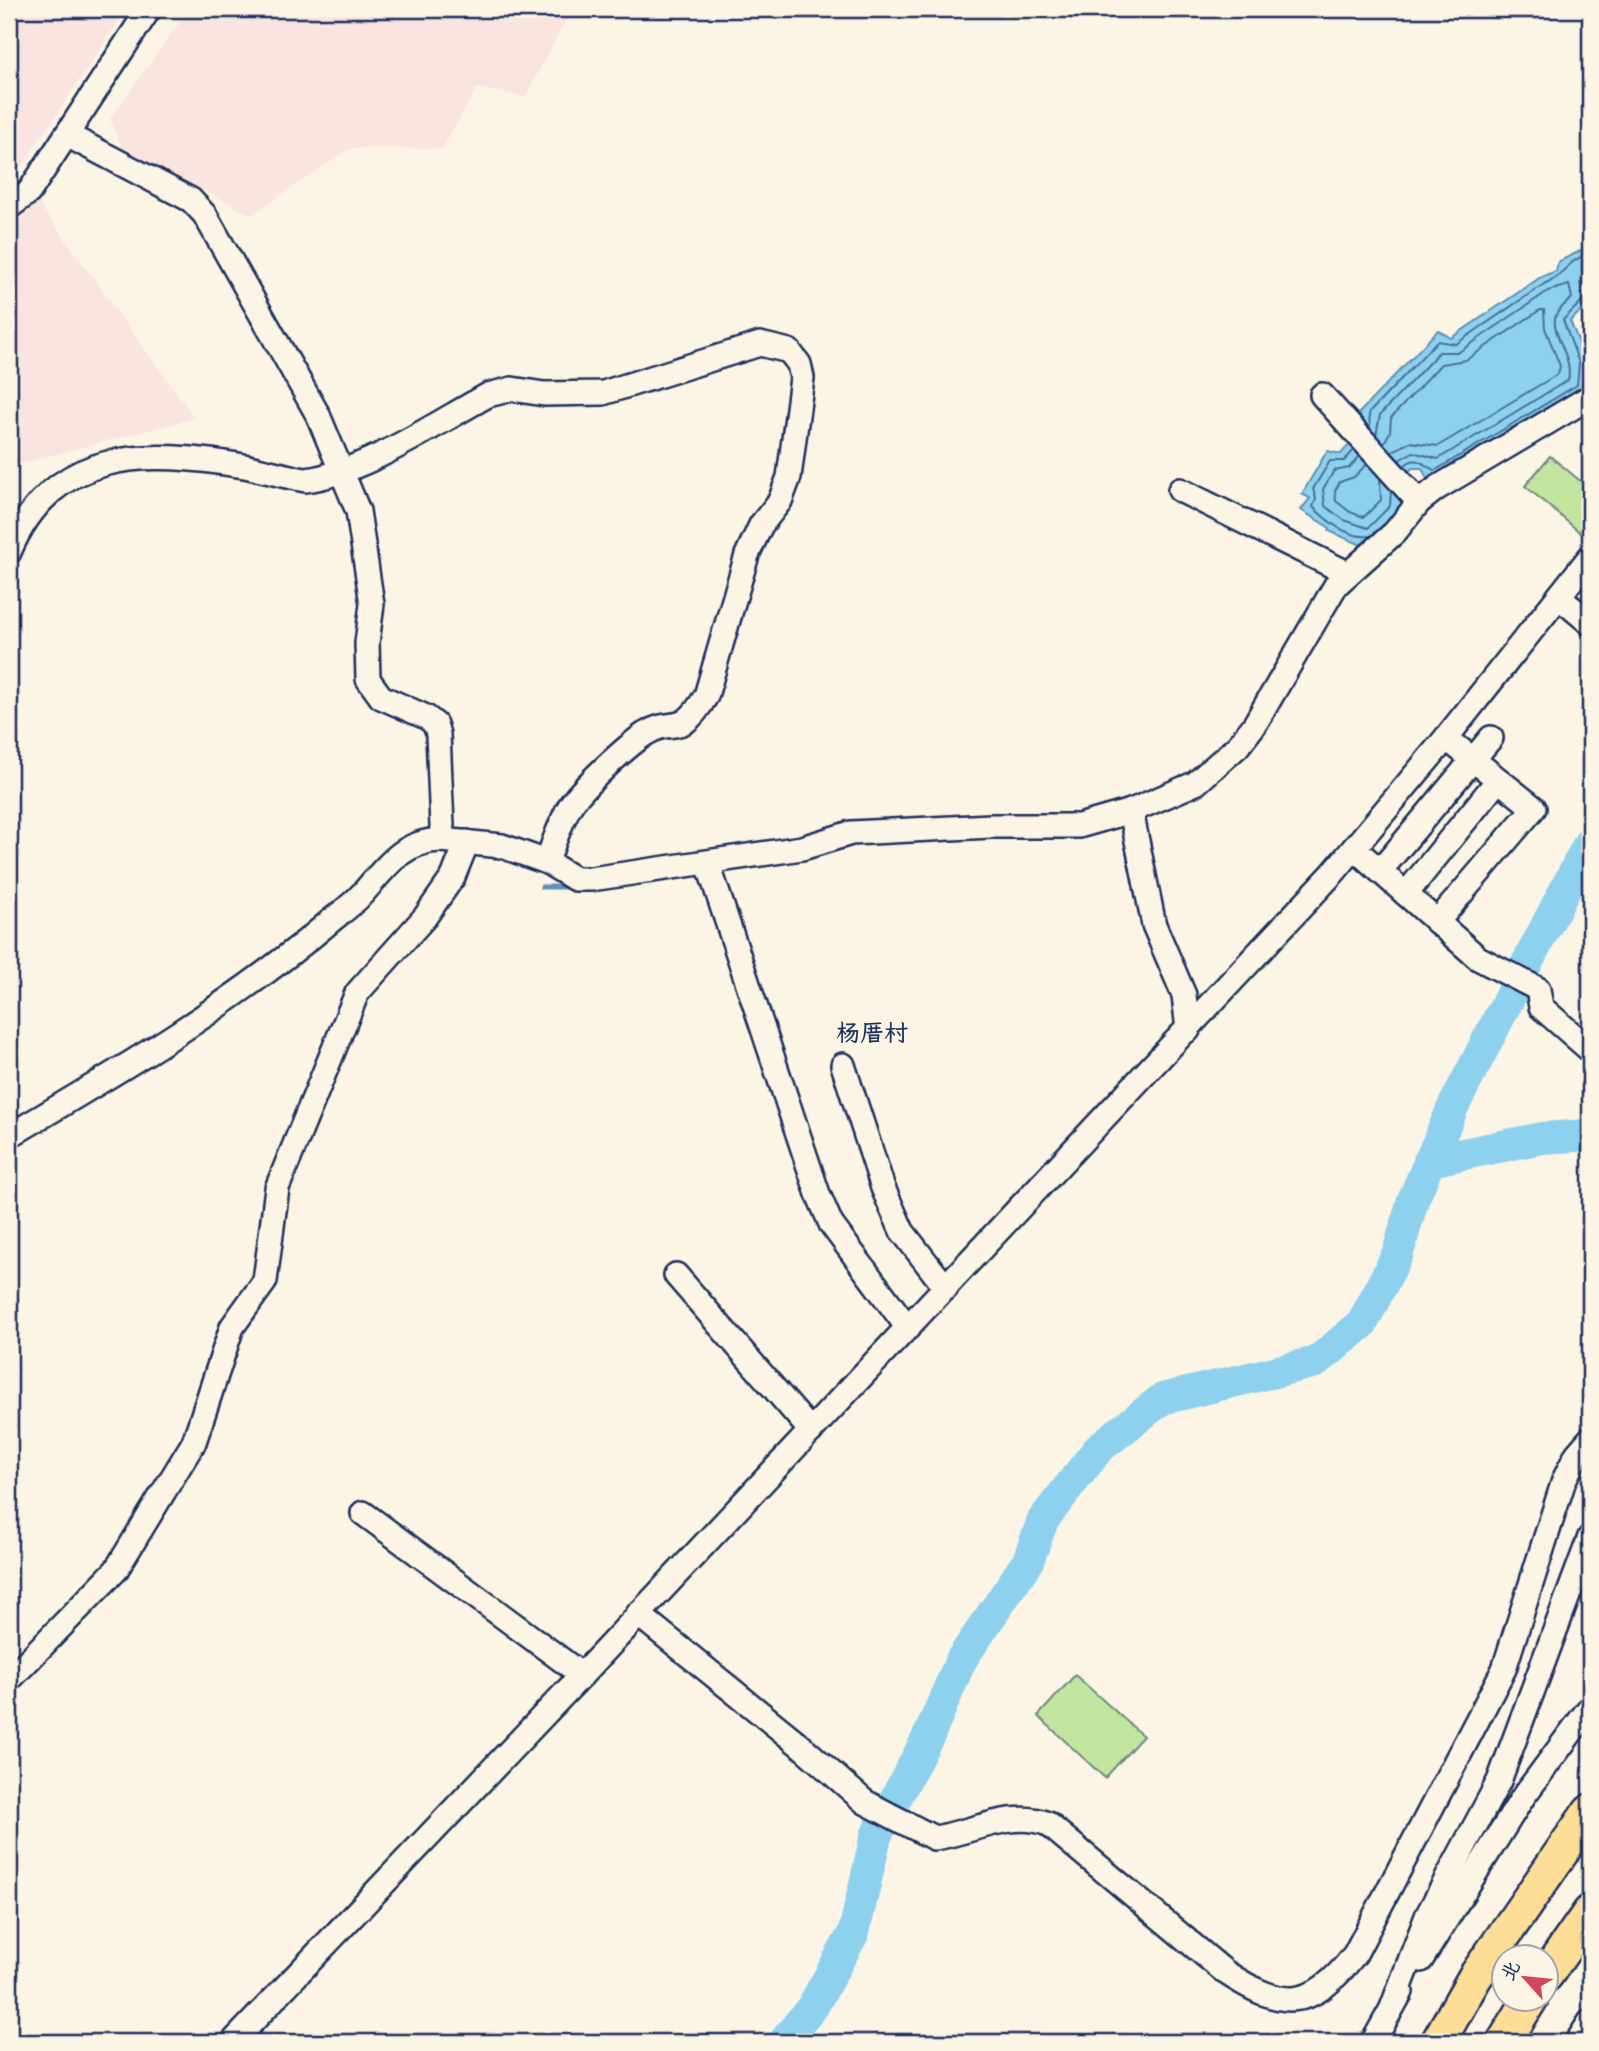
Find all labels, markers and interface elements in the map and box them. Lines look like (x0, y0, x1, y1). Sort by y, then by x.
district label: 杨厝村 (836, 1017, 908, 1049)
north arrow (1490, 1942, 1560, 2012)
text: 北 (1495, 1956, 1526, 1985)

